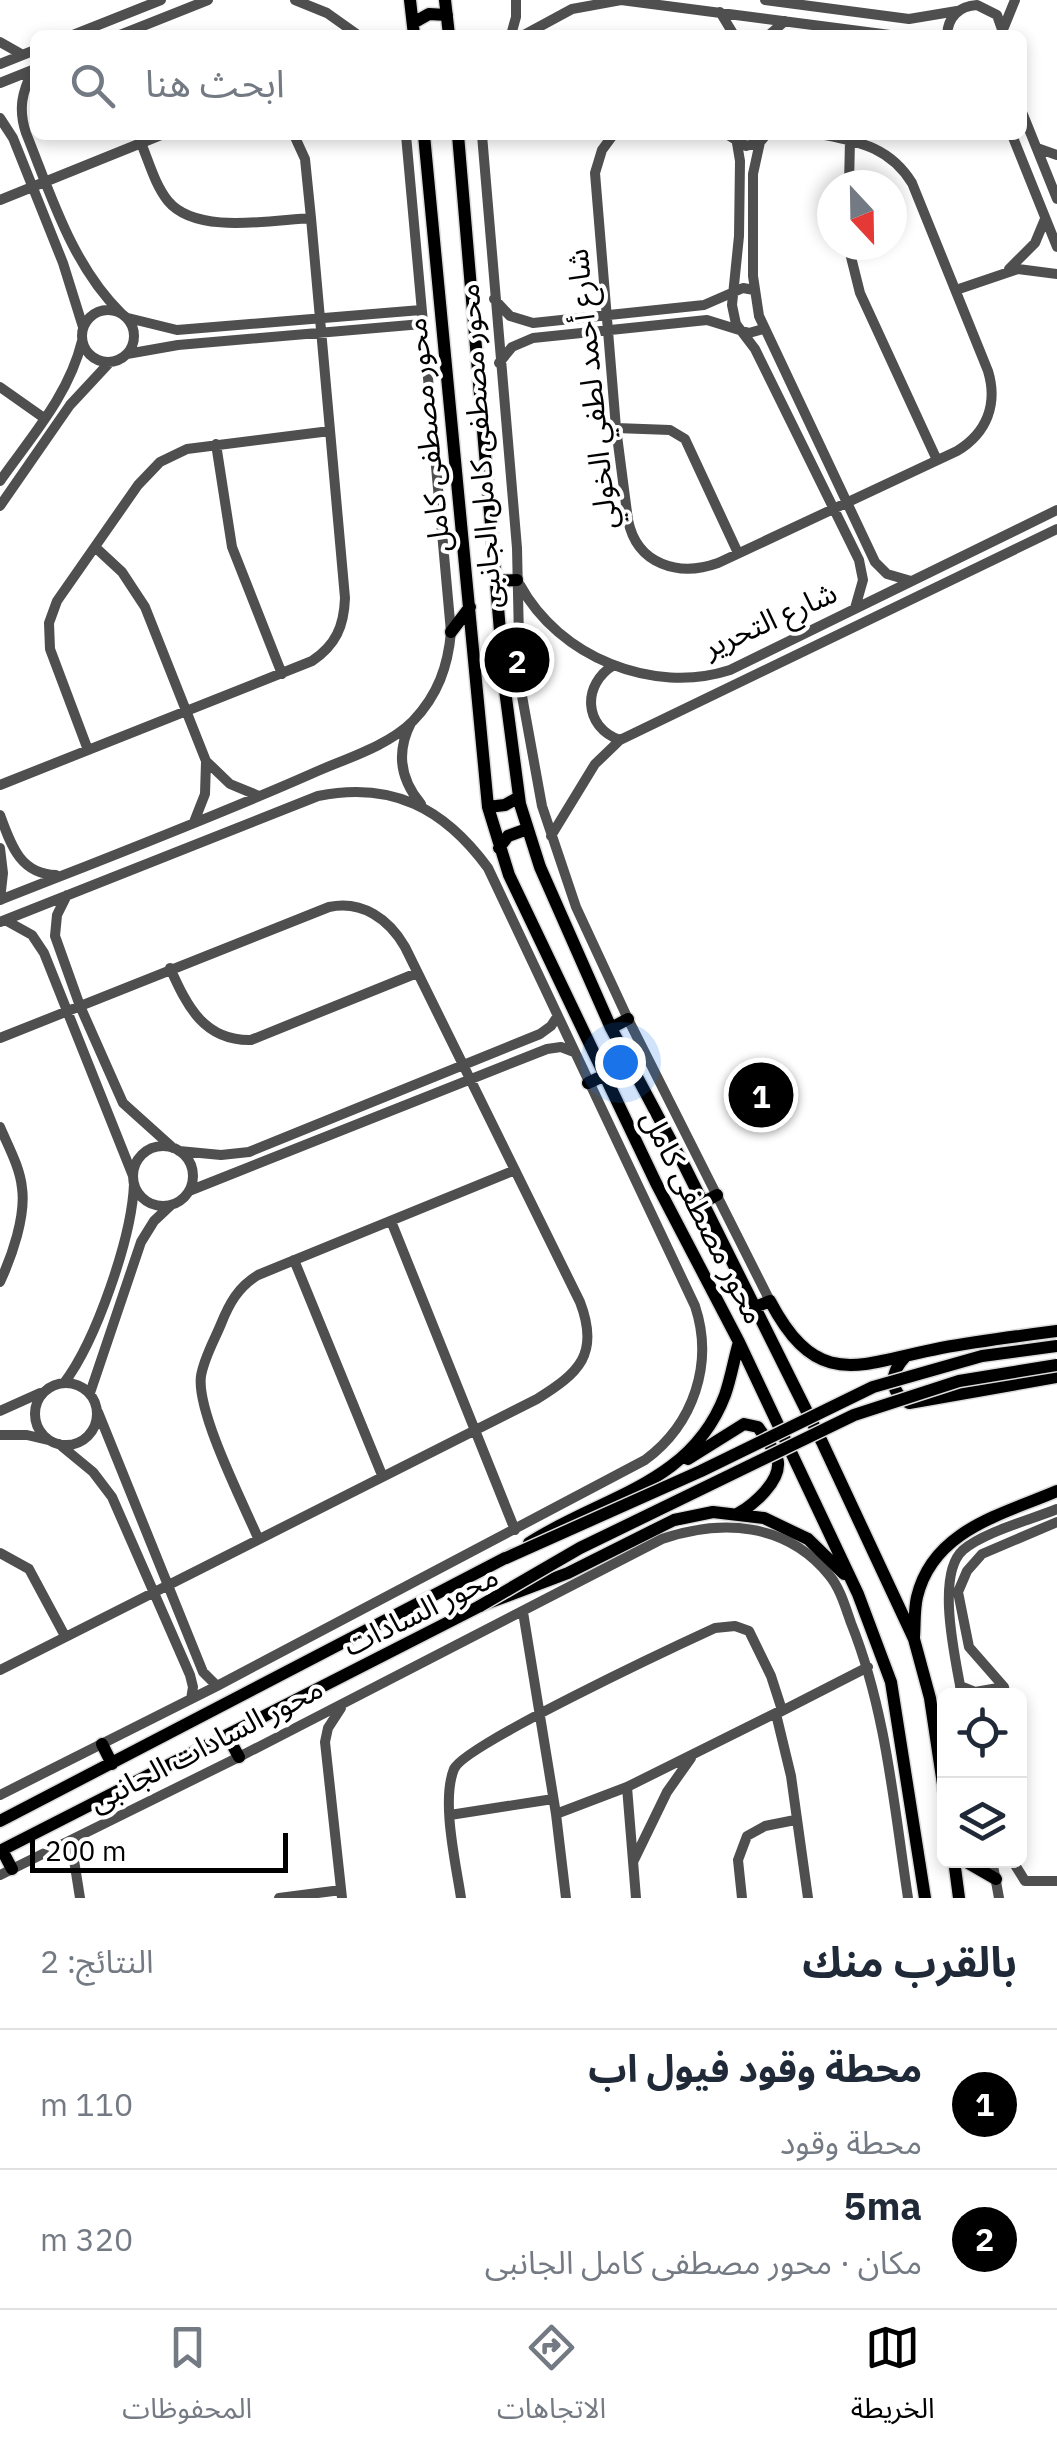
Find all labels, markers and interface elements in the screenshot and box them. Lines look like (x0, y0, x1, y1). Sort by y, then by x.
search box (30, 30, 1027, 140)
icon: search (65, 58, 120, 113)
text: ابحث هنا (145, 58, 285, 107)
north arrow (817, 170, 907, 260)
street label: شارع أحمد لطفي الخولي (556, 246, 630, 531)
street label: محور مصطفى كامل الجانبى (448, 282, 509, 610)
street label: محور مصطفى كامل (395, 316, 458, 554)
street label: شارع التحرير (695, 572, 844, 670)
pin: 2 (484, 622, 550, 698)
your location (595, 1037, 646, 1088)
pin: 1 (728, 1058, 794, 1132)
street label: محور مصطفى كامل (634, 1103, 775, 1330)
street label: محور السادات (337, 1555, 504, 1664)
street label: محور السادات الجانبى (82, 1668, 329, 1820)
map controls (937, 1688, 1027, 1868)
button: locate (937, 1688, 1027, 1778)
button: layers (937, 1778, 1027, 1868)
scale bar (30, 1828, 288, 1872)
text: 200 m (45, 1832, 126, 1869)
text: بالقرب منك (802, 1934, 1017, 1989)
text: النتائج: 2 (40, 1940, 154, 1982)
text: محطة وقود فيول اب (588, 2043, 922, 2092)
text: 110 m (40, 2083, 133, 2125)
text: 1 (975, 2083, 994, 2125)
text: محطة وقود (780, 2121, 922, 2163)
text: 5ma (844, 2181, 922, 2230)
text: 320 m (40, 2218, 133, 2260)
text: 2 (975, 2218, 994, 2260)
text: مكان · محور مصطفى كامل الجانبى (485, 2241, 922, 2283)
tab: المحفوظات (122, 2320, 252, 2439)
tab: الاتجاهات (497, 2320, 606, 2439)
tab: الخريطة (851, 2320, 935, 2439)

